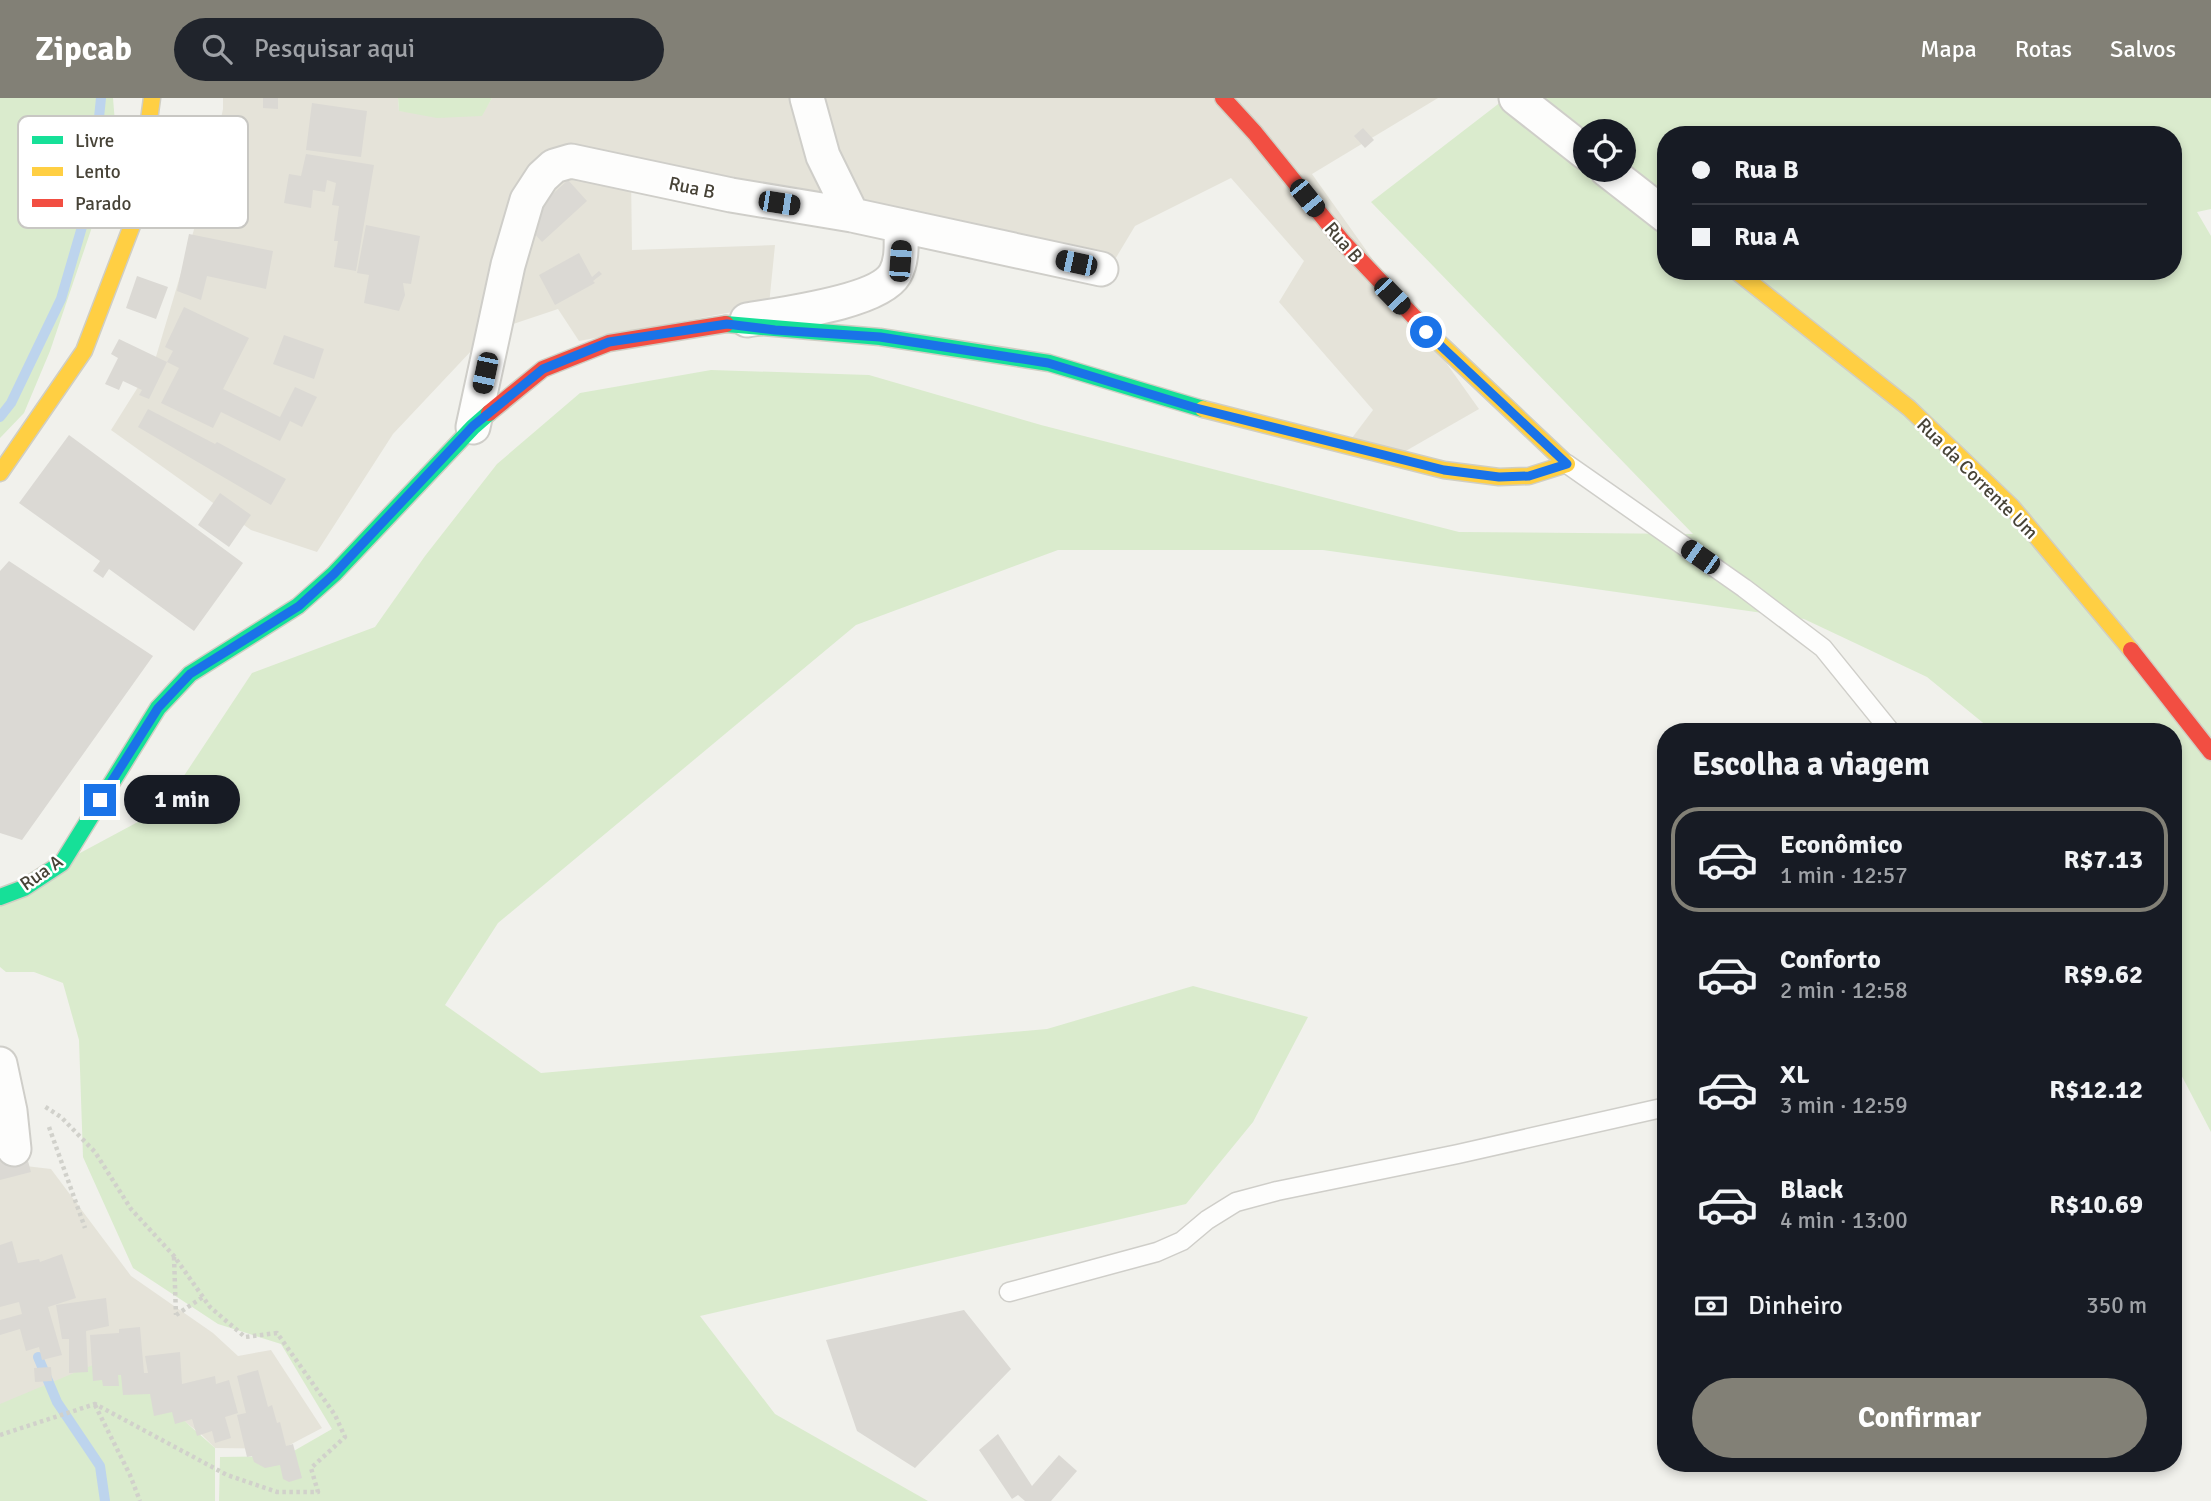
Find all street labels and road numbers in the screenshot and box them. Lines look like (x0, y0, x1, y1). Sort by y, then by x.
street label: Rua B (666, 171, 717, 205)
street label: Rua B (1319, 217, 1368, 268)
street label: Rua da Corrente Um (1912, 413, 2043, 544)
street label: Rua A (16, 849, 68, 896)

